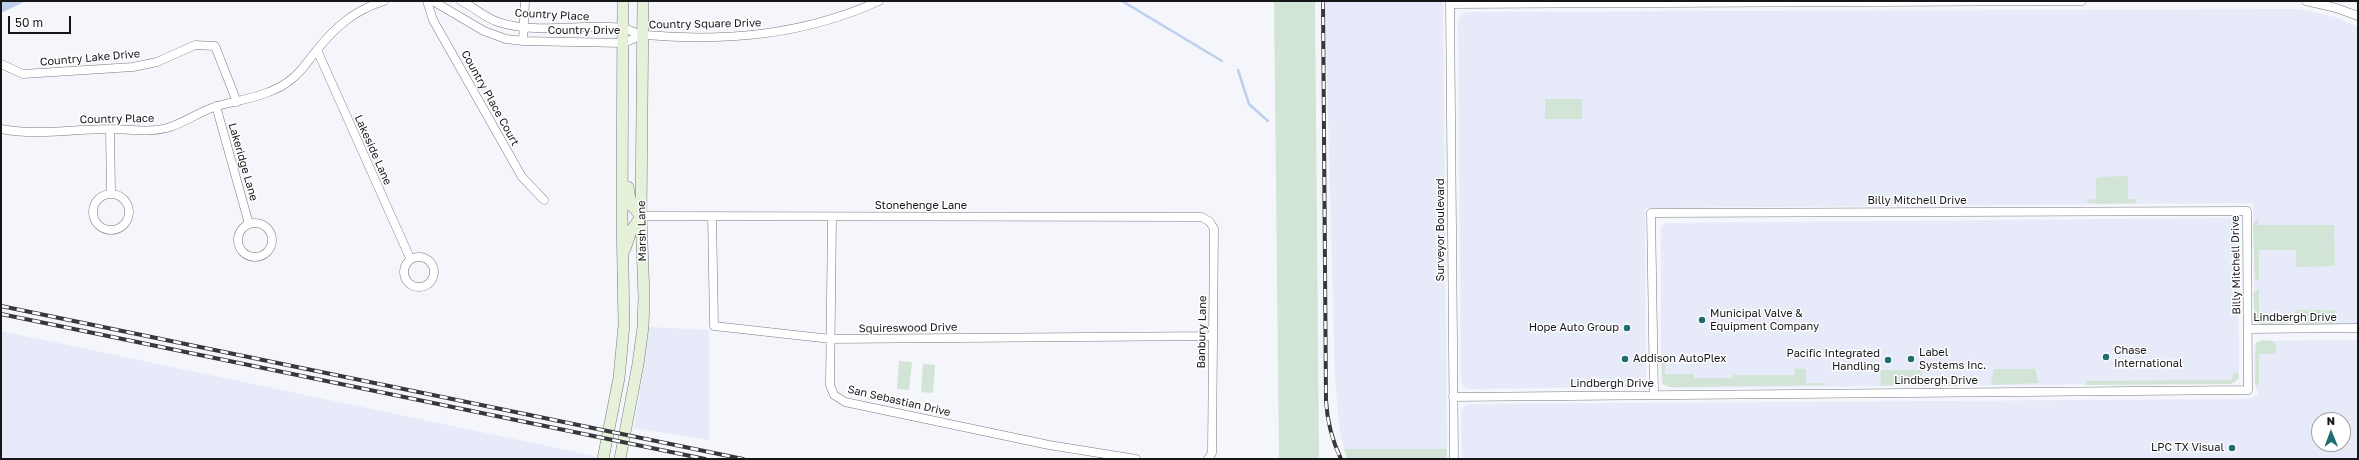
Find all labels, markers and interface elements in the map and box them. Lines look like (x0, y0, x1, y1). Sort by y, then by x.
street label: Country Place (514, 6, 590, 24)
scale bar (10, 8, 73, 34)
text: 50 m (15, 15, 43, 30)
street label: Country Square Drive (649, 16, 761, 32)
street label: Country Drive (548, 24, 620, 38)
street label: Country Lake Drive (39, 47, 141, 69)
street label: Country Place Court (458, 48, 522, 148)
street label: Country Place (80, 112, 154, 126)
street label: Lakeside Lane (352, 113, 394, 187)
street label: Lakeridge Lane (226, 121, 260, 203)
street label: Surveyor Boulevard (1434, 178, 1448, 282)
street label: Billy Mitchell Drive (1867, 194, 1967, 208)
street label: Stonehenge Lane (875, 199, 967, 213)
street label: Marsh Lane (635, 200, 649, 262)
street label: Billy Mitchell Drive (2229, 215, 2243, 315)
street label: Banbury Lane (1195, 295, 1209, 369)
place label: Municipal Valve & Equipment Company (1710, 307, 1819, 333)
street label: Lindbergh Drive (2253, 311, 2337, 325)
marker: Municipal Valve & Equipment Company (1697, 315, 1707, 325)
street label: Squireswood Drive (859, 321, 957, 335)
place label: Hope Auto Group (1529, 321, 1619, 335)
marker: Hope Auto Group (1622, 323, 1632, 333)
place label: Chase International (2114, 344, 2182, 370)
place label: Label Systems Inc. (1919, 346, 1986, 372)
place label: Pacific Integrated Handling (1787, 347, 1880, 373)
place label: Addison AutoPlex (1633, 352, 1726, 366)
marker: Chase International (2101, 352, 2111, 362)
marker: Addison AutoPlex (1620, 354, 1630, 364)
marker: Label Systems Inc. (1906, 354, 1916, 364)
marker: Pacific Integrated Handling (1883, 355, 1893, 365)
street label: Lindbergh Drive (1894, 374, 1978, 388)
street label: Lindbergh Drive (1570, 377, 1654, 391)
street label: San Sebastian Drive (846, 383, 952, 419)
north arrow (2311, 412, 2351, 452)
text: N (2326, 414, 2335, 427)
place label: LPC TX Visual (2151, 441, 2224, 455)
marker: LPC TX Visual (2227, 443, 2237, 453)

